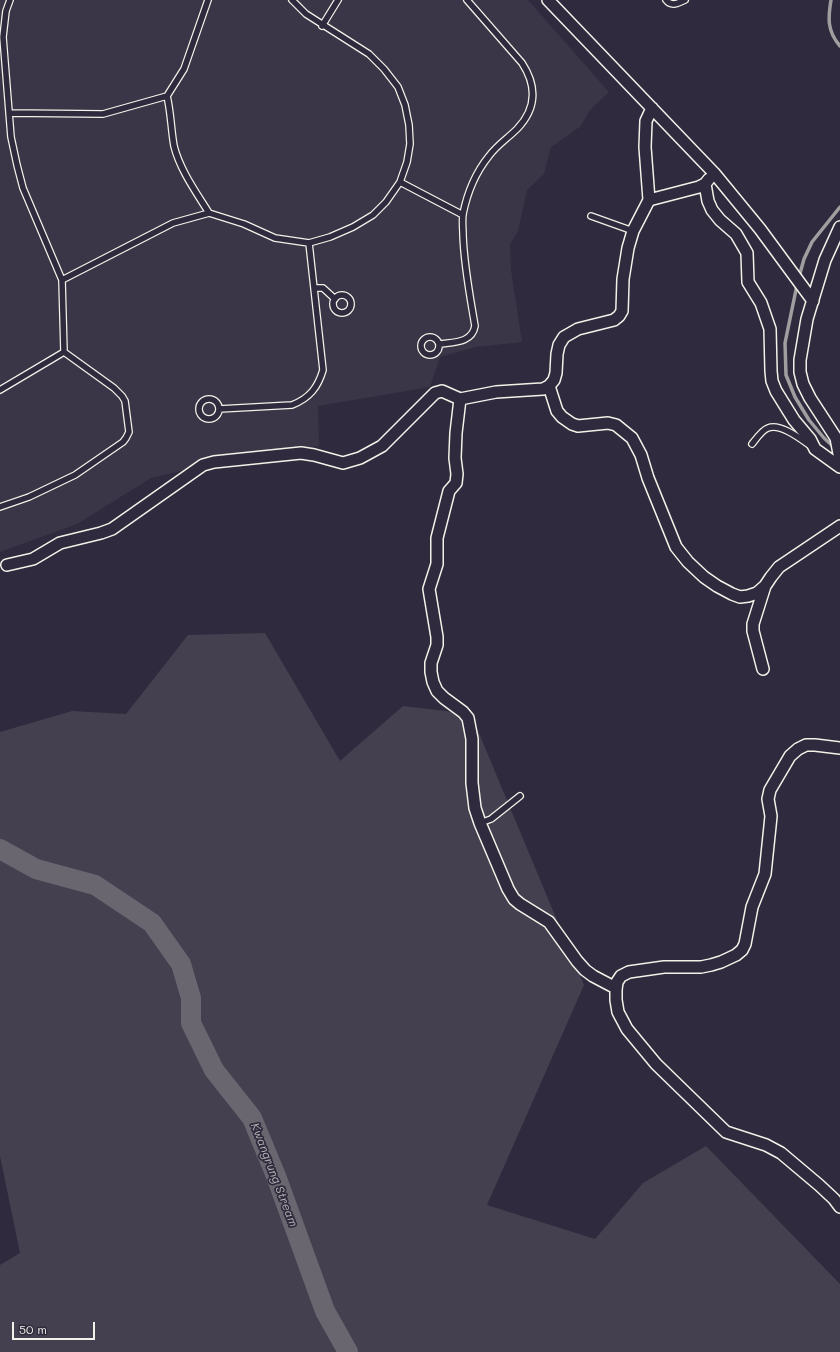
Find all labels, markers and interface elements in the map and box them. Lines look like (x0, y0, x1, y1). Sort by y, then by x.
water label: Kwangrung Stream (248, 1121, 300, 1229)
scale bar (14, 1314, 97, 1340)
text: 50 m (19, 1321, 47, 1337)

